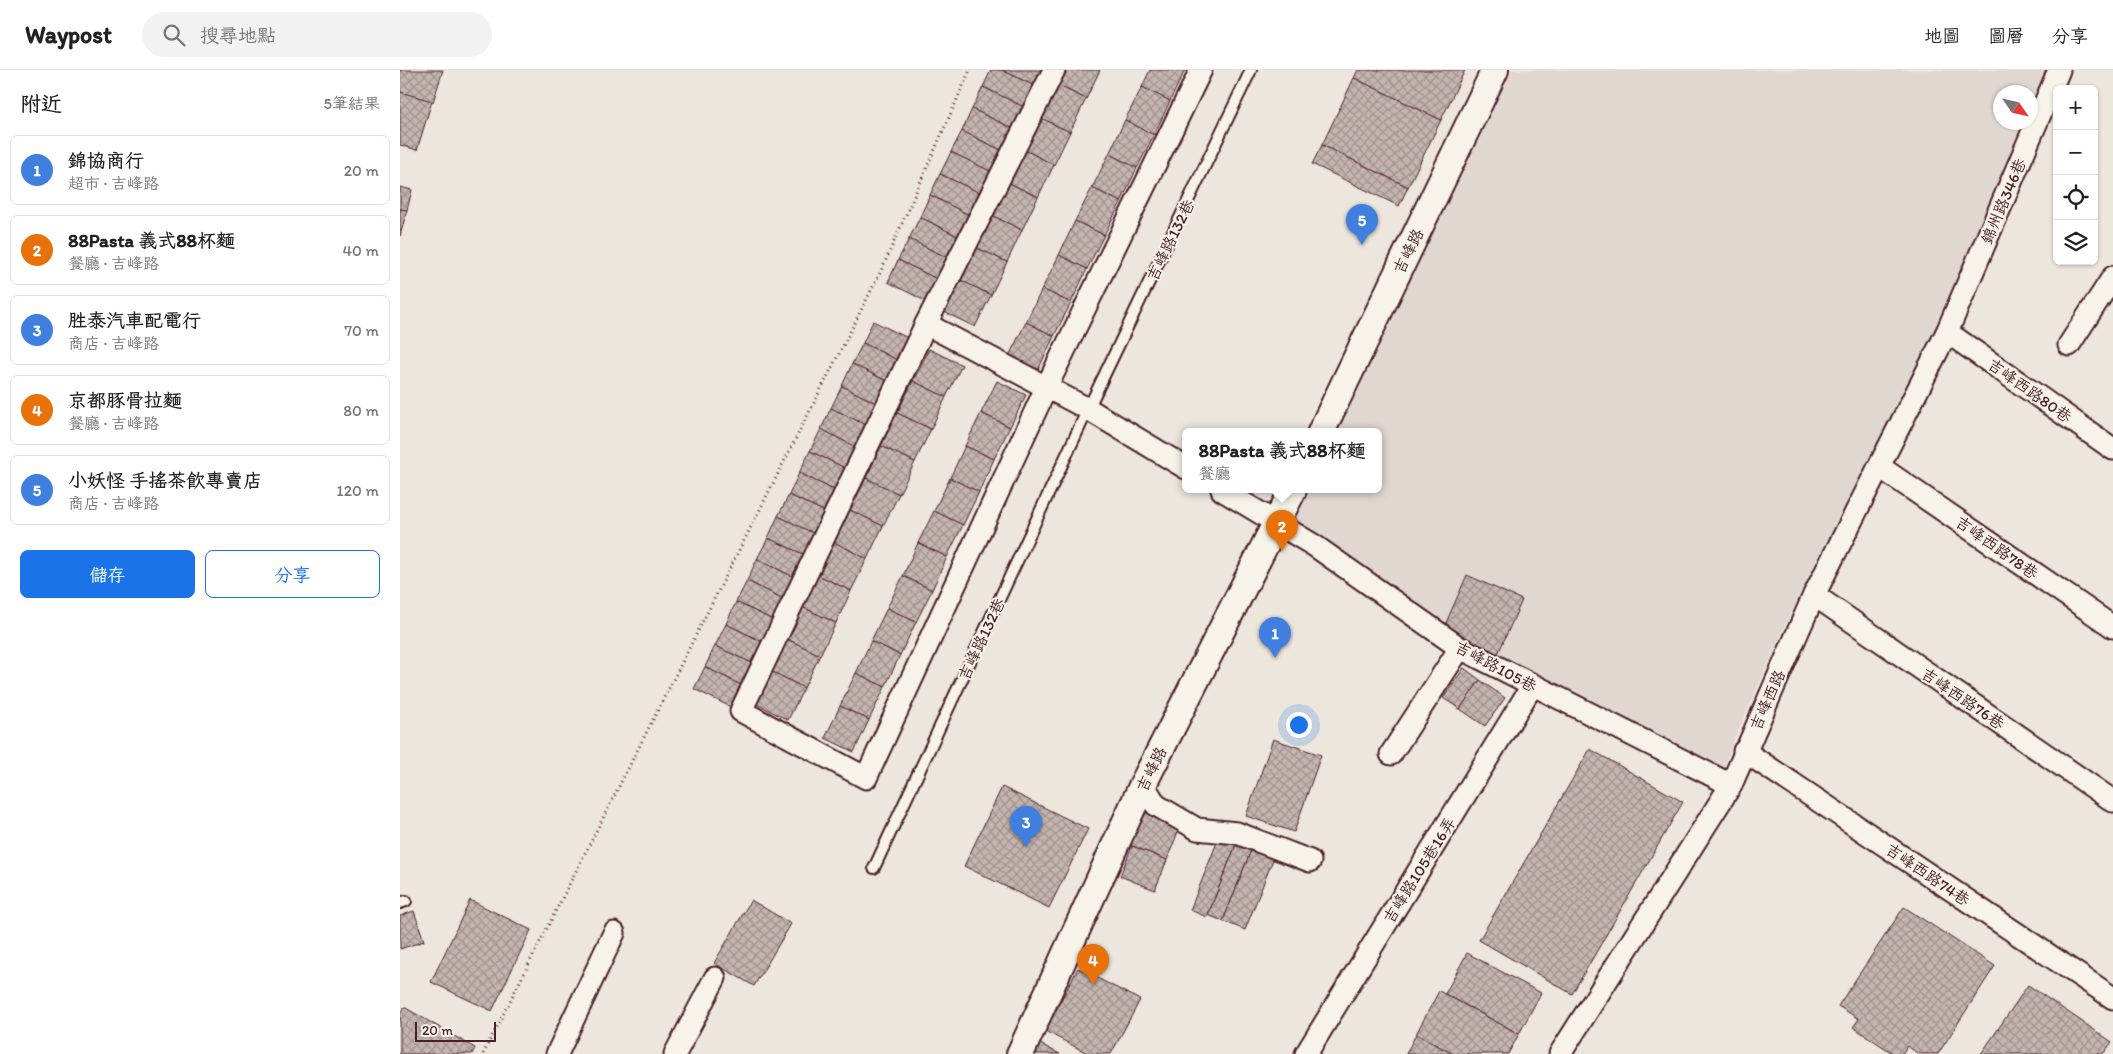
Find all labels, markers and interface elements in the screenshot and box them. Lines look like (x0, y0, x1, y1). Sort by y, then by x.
search box (142, 12, 492, 57)
text: Waypost (25, 20, 112, 49)
icon: search (160, 21, 188, 49)
text: 搜尋地點 (200, 24, 276, 47)
text: 地圖 (1924, 25, 1960, 47)
text: 圖層 (1988, 25, 2024, 47)
text: 分享 (2052, 25, 2088, 47)
north arrow (1993, 85, 2038, 130)
map controls (2053, 85, 2098, 265)
button: + (2053, 85, 2098, 130)
text: 附近 (20, 91, 62, 116)
text: 5筆結果 (324, 94, 380, 113)
button: − (2053, 130, 2098, 175)
text: 錦協商行 (68, 149, 144, 172)
street label: 錦州路346巷 (1977, 156, 2030, 247)
text: 1 (33, 161, 41, 180)
text: 20 m (344, 161, 379, 180)
text: 超市 · 吉峰路 (68, 174, 159, 193)
button: locate (2053, 175, 2098, 220)
street label: 吉峰路132巷 (1142, 196, 1198, 284)
pin: 5 (1346, 204, 1378, 245)
button: layers (2053, 220, 2098, 265)
street label: 吉峰路 (1389, 225, 1428, 277)
text: 88Pasta 義式88杯麵 (68, 229, 235, 252)
text: 2 (33, 241, 41, 260)
text: 40 m (342, 241, 379, 260)
text: 餐廳 · 吉峰路 (68, 254, 159, 273)
text: 胜泰汽車配電行 (68, 309, 201, 332)
text: 3 (33, 321, 41, 340)
text: 70 m (344, 321, 379, 340)
text: 商店 · 吉峰路 (68, 334, 159, 353)
street label: 吉峰西路80巷 (1984, 354, 2076, 426)
text: 京都豚骨拉麵 (68, 389, 182, 412)
text: 4 (32, 401, 42, 420)
text: 80 m (343, 401, 379, 420)
text: 餐廳 · 吉峰路 (68, 414, 159, 433)
popup (1182, 428, 1382, 493)
text: 88Pasta 義式88杯麵 (1199, 439, 1365, 462)
text: 餐廳 (1199, 464, 1231, 483)
text: 小妖怪 手搖茶飲專賣店 (68, 469, 262, 492)
text: 5 (33, 481, 41, 500)
text: 120 m (336, 481, 379, 500)
text: 商店 · 吉峰路 (68, 494, 159, 513)
pin: 2 (1266, 510, 1298, 551)
street label: 吉峰西路78巷 (1952, 512, 2042, 583)
button: 儲存 (20, 550, 195, 598)
button: 分享 (205, 550, 380, 598)
street label: 吉峰路132巷 (954, 595, 1009, 683)
pin: 1 (1259, 617, 1291, 658)
street label: 吉峰路105巷 (1452, 637, 1540, 696)
street label: 吉峰西路76巷 (1917, 664, 2008, 733)
street label: 吉峰西路 (1746, 667, 1789, 733)
your location (1286, 712, 1312, 738)
street label: 吉峰路 (1132, 743, 1171, 795)
pin: 3 (1010, 806, 1042, 847)
street label: 吉峰路105巷16弄 (1379, 814, 1460, 927)
street label: 吉峰西路74巷 (1882, 839, 1973, 910)
pin: 4 (1077, 944, 1109, 985)
scale bar (415, 1019, 496, 1042)
text: 20 m (422, 1022, 453, 1039)

